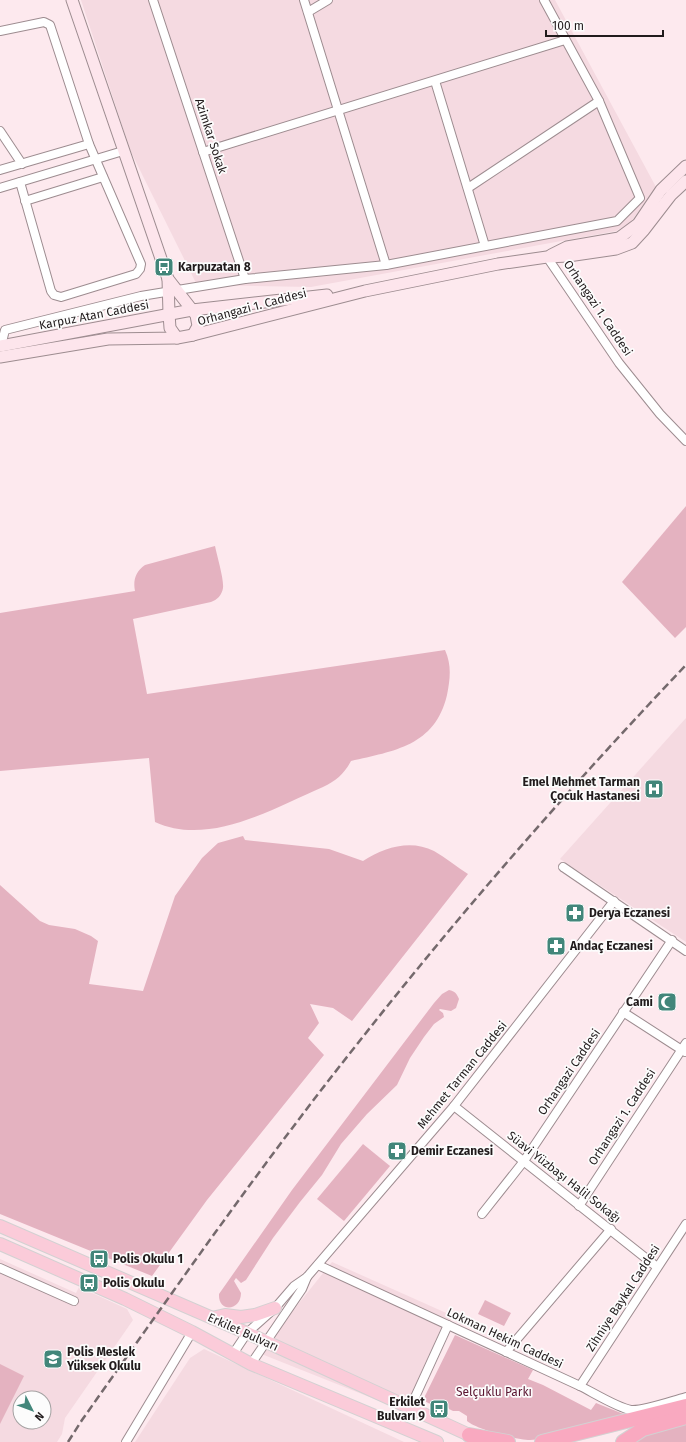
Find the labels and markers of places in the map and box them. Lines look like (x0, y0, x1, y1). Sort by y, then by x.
bus stop icon: Karpuzatan 8 (153, 256, 175, 278)
place label: Karpuzatan 8 (178, 260, 251, 274)
place label: Emel Mehmet Tarman Çocuk Hastanesi (523, 775, 640, 804)
hospital icon: Emel Mehmet Tarman Çocuk Hastanesi (643, 778, 665, 800)
pharmacy icon: Derya Eczanesi (564, 902, 586, 924)
place label: Derya Eczanesi (589, 906, 670, 920)
pharmacy icon: Andaç Eczanesi (545, 935, 567, 957)
place label: Andaç Eczanesi (569, 939, 653, 954)
mosque icon: Cami (656, 991, 678, 1013)
place label: Cami (626, 995, 653, 1009)
pharmacy icon: Demir Eczanesi (386, 1140, 408, 1162)
place label: Demir Eczanesi (411, 1144, 493, 1158)
bus stop icon: Polis Okulu 1 (88, 1248, 110, 1270)
place label: Polis Okulu 1 (113, 1252, 183, 1266)
bus stop icon: Polis Okulu (78, 1272, 100, 1294)
place label: Polis Okulu (103, 1276, 165, 1290)
place label: Polis Meslek Yüksek Okulu (66, 1345, 141, 1373)
school or university icon: Polis Meslek Yüksek Okulu (42, 1348, 64, 1370)
place label: Erkilet Bulvarı 9 (377, 1395, 425, 1423)
bus stop icon: Erkilet Bulvarı 9 (428, 1398, 450, 1420)

